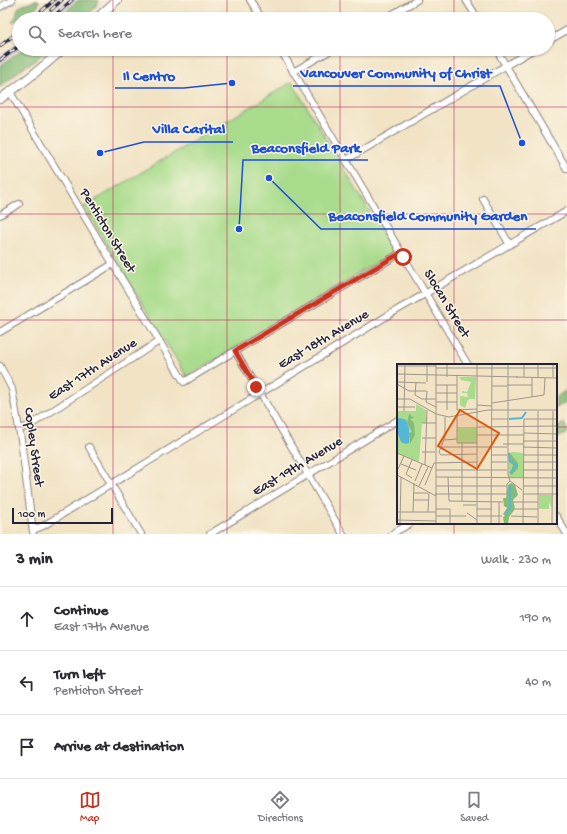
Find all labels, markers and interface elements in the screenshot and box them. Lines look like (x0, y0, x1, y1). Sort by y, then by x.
search box (12, 12, 555, 56)
icon: search (26, 23, 48, 45)
text: Search here (58, 25, 132, 43)
callout: Vancouver Community of Christ (293, 59, 500, 86)
callout: Il Centro (115, 61, 184, 88)
text: Vancouver Community of Christ (300, 65, 493, 83)
text: Il Centro (123, 68, 176, 86)
callout: Villa Carital (144, 115, 233, 142)
text: Villa Carital (152, 121, 226, 139)
callout: Beaconsfield Park (243, 133, 368, 160)
text: Beaconsfield Park (250, 140, 363, 158)
street label: Penticton Street (75, 185, 140, 277)
callout: Beaconsfield Community Garden (321, 202, 536, 229)
text: Beaconsfield Community Garden (328, 208, 528, 226)
route start (394, 248, 412, 266)
street label: Slocan Street (419, 267, 474, 342)
street label: East 18th Avenue (276, 306, 373, 374)
street label: East 17th Avenue (45, 335, 141, 405)
inset map (397, 364, 557, 524)
route end (247, 378, 265, 396)
street label: Copley Street (19, 406, 47, 489)
street label: East 19th Avenue (250, 433, 347, 501)
scale bar (12, 506, 113, 525)
text: 100 m (18, 509, 45, 521)
text: 3 min (16, 550, 53, 570)
text: Walk · 230 m (481, 553, 551, 568)
text: Continue (54, 602, 108, 620)
icon: ahead (16, 608, 38, 630)
text: 190 m (520, 611, 551, 626)
text: East 17th Avenue (54, 620, 149, 635)
text: Turn left (54, 666, 105, 684)
icon: left (16, 672, 38, 694)
text: 40 m (525, 675, 551, 690)
text: Penticton Street (54, 684, 143, 699)
icon: arrive (16, 736, 38, 758)
text: Arrive at destination (54, 738, 184, 756)
tab: Map (79, 789, 101, 825)
tab: Directions (258, 789, 303, 825)
tab: Saved (460, 789, 488, 825)

